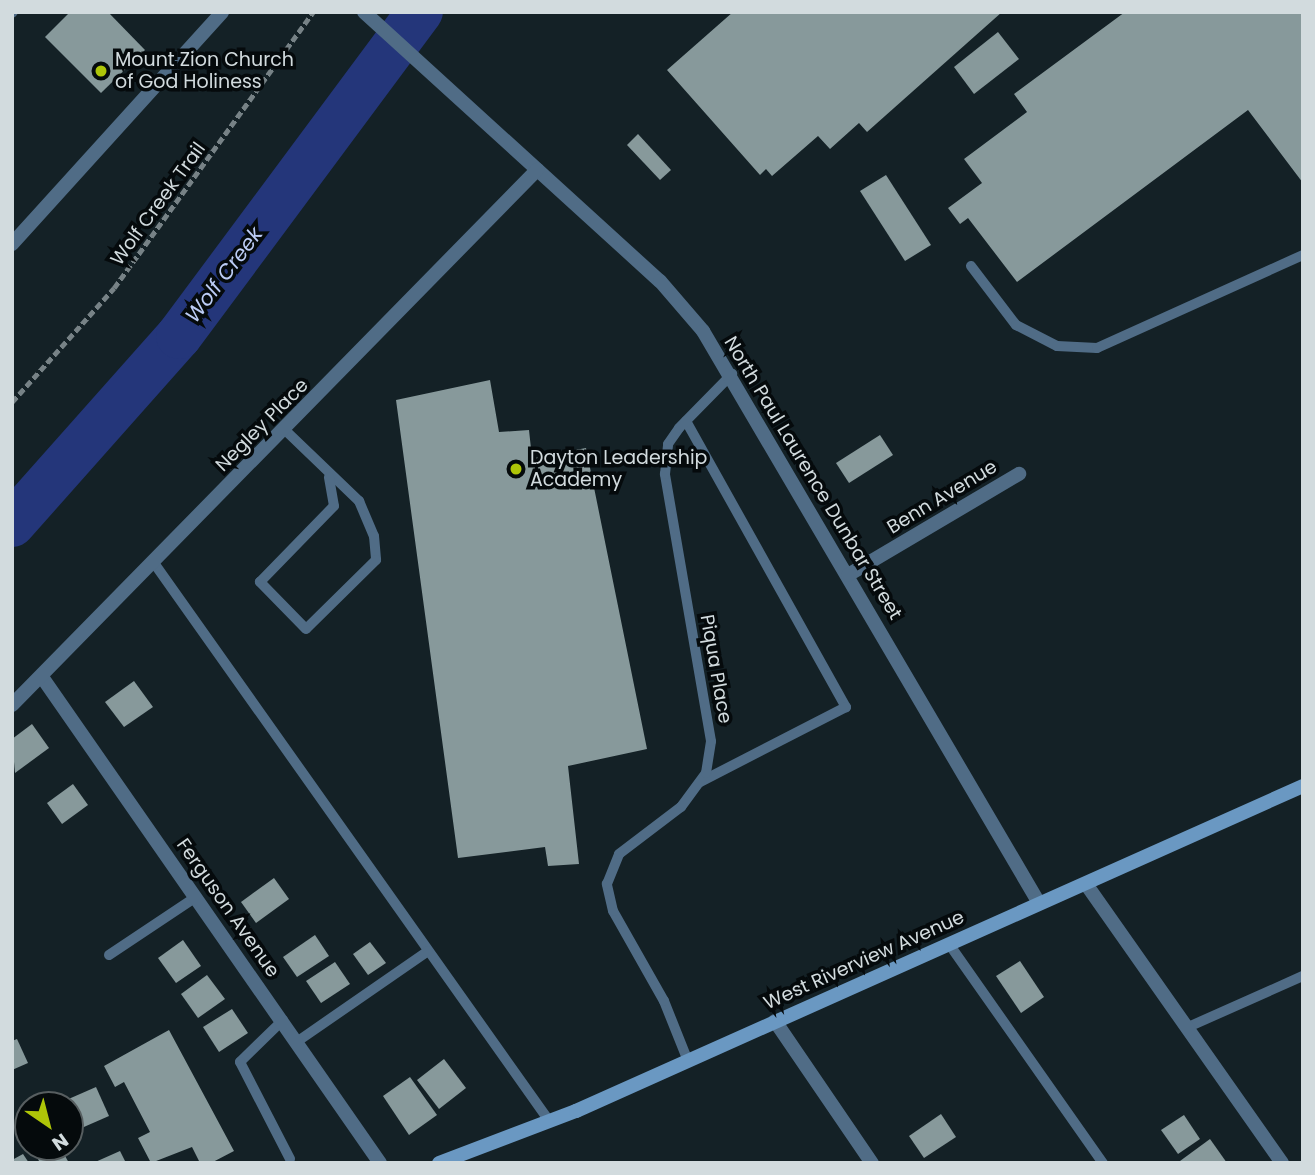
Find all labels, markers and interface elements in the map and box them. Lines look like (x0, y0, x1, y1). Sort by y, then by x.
place label: Mount Zion Church of God Holiness (115, 49, 294, 93)
marker: Mount Zion Church of God Holiness (93, 63, 109, 79)
street label: Wolf Creek Trail (106, 138, 210, 270)
water label: Wolf Creek (180, 222, 268, 328)
street label: North Paul Laurence Dunbar Street (719, 332, 907, 624)
street label: Negley Place (211, 374, 313, 476)
place label: Dayton Leadership Academy (530, 447, 707, 491)
street label: Benn Avenue (883, 455, 1001, 539)
marker: Dayton Leadership Academy (508, 461, 524, 477)
street label: Piqua Place (695, 613, 737, 725)
street label: Ferguson Avenue (172, 834, 284, 982)
street label: West Riverview Avenue (760, 905, 968, 1015)
north arrow (14, 1091, 84, 1161)
text: N (47, 1127, 74, 1157)

